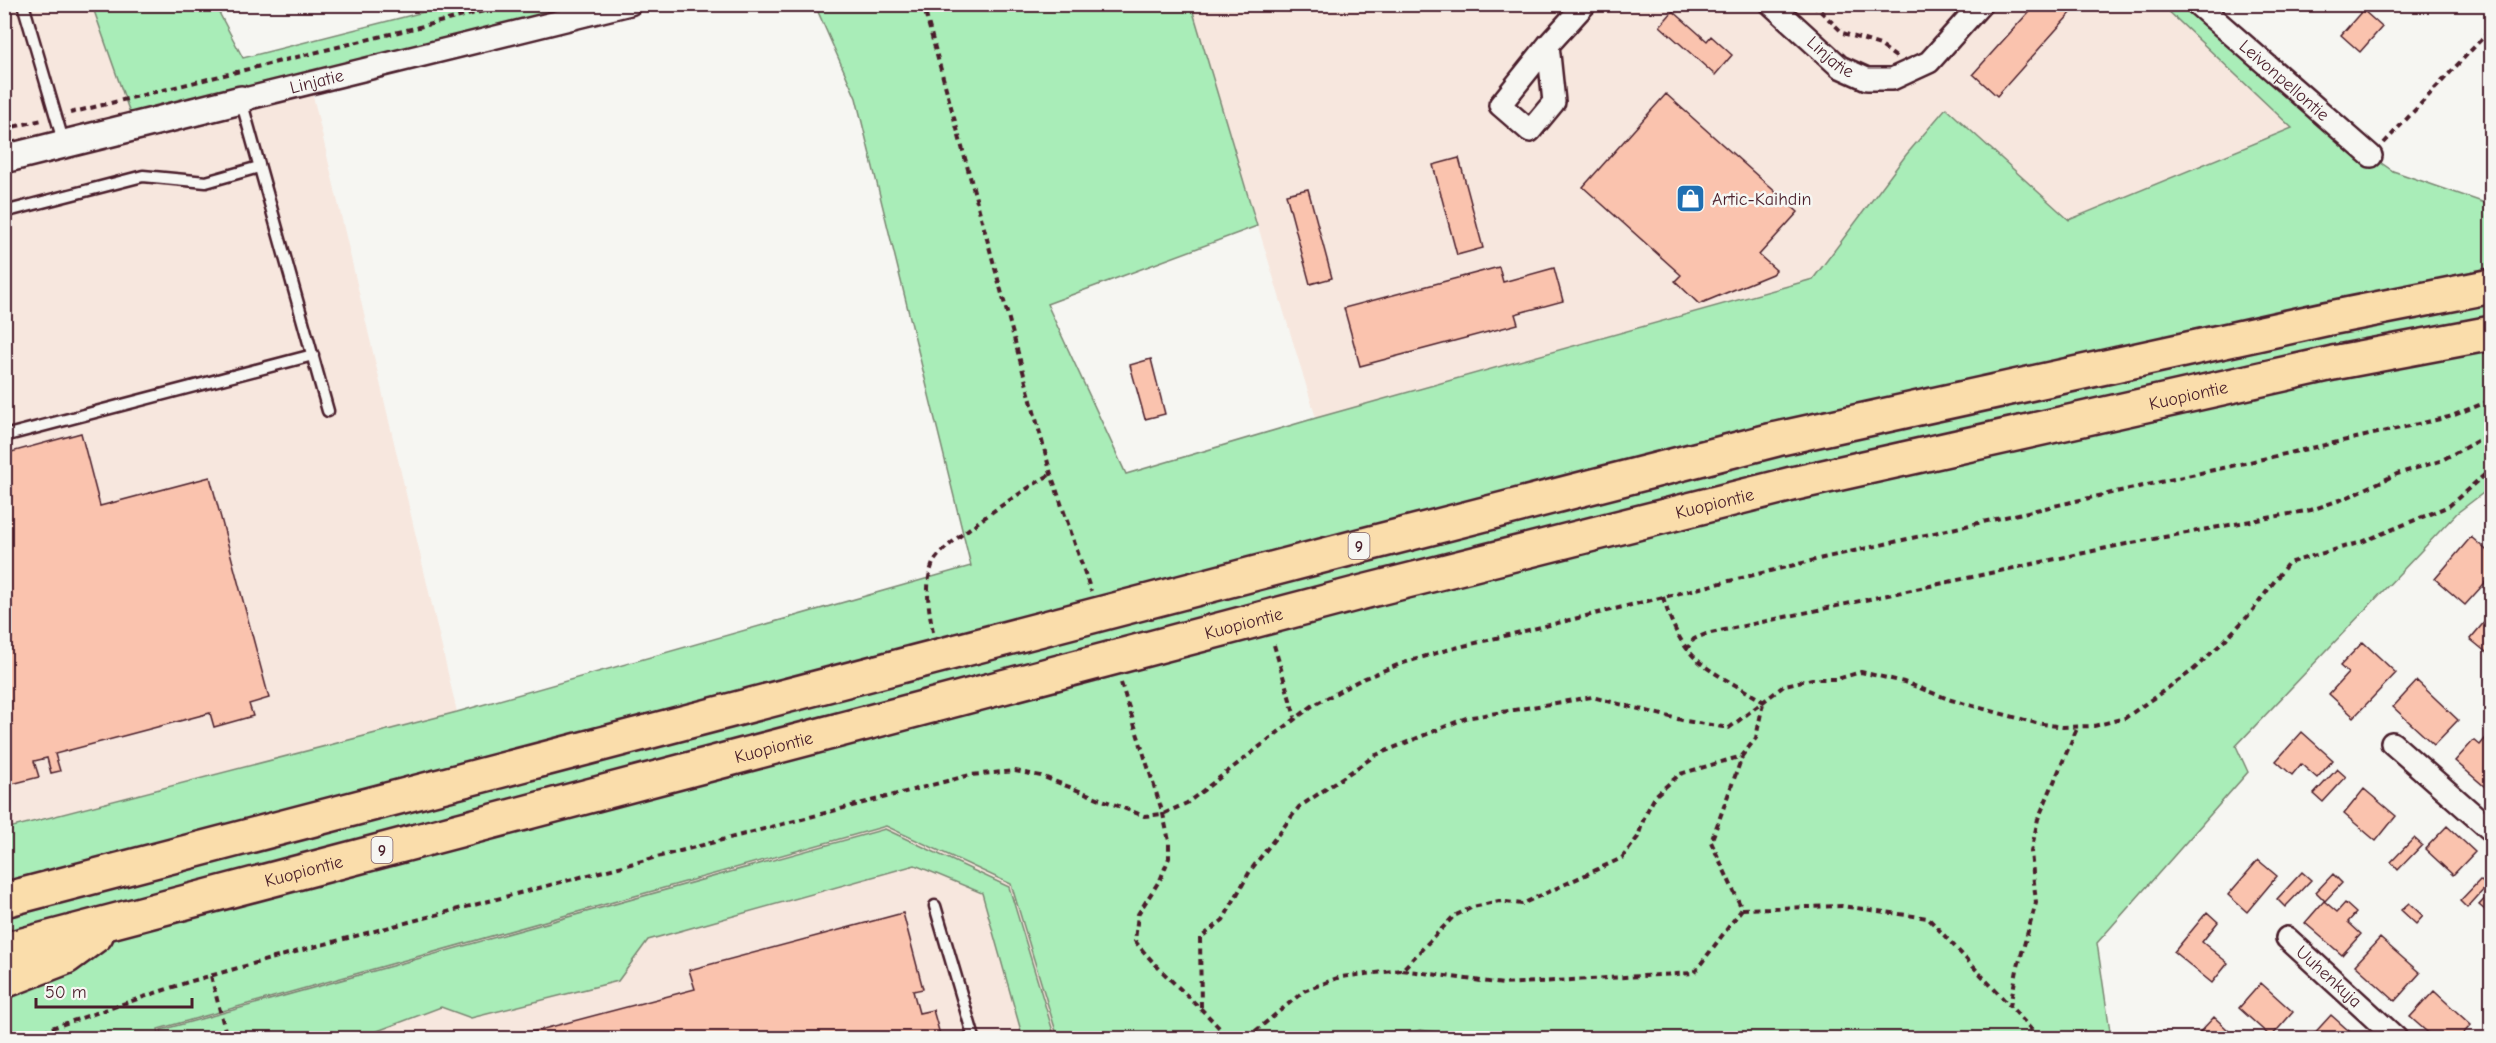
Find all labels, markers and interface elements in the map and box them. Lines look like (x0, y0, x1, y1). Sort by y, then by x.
street label: Linjatie (1802, 32, 1857, 83)
street label: Leivonpellontie (2235, 36, 2333, 126)
street label: Linjatie (288, 65, 346, 99)
shop icon: Artic-Kaihdin (1675, 183, 1707, 215)
place label: Artic-Kaihdin (1712, 189, 1811, 210)
street label: Kuopiontie (2147, 377, 2230, 415)
street label: Kuopiontie (1673, 484, 1756, 524)
road number: 9 (1348, 533, 1370, 559)
street label: Kuopiontie (1202, 604, 1285, 644)
street label: Kuopiontie (732, 727, 815, 768)
road number: 9 (372, 837, 392, 863)
street label: Kuopiontie (262, 851, 345, 892)
street label: Uuhenkuja (2291, 942, 2366, 1012)
scale bar (36, 971, 192, 1009)
text: 50 m (45, 982, 87, 1003)

